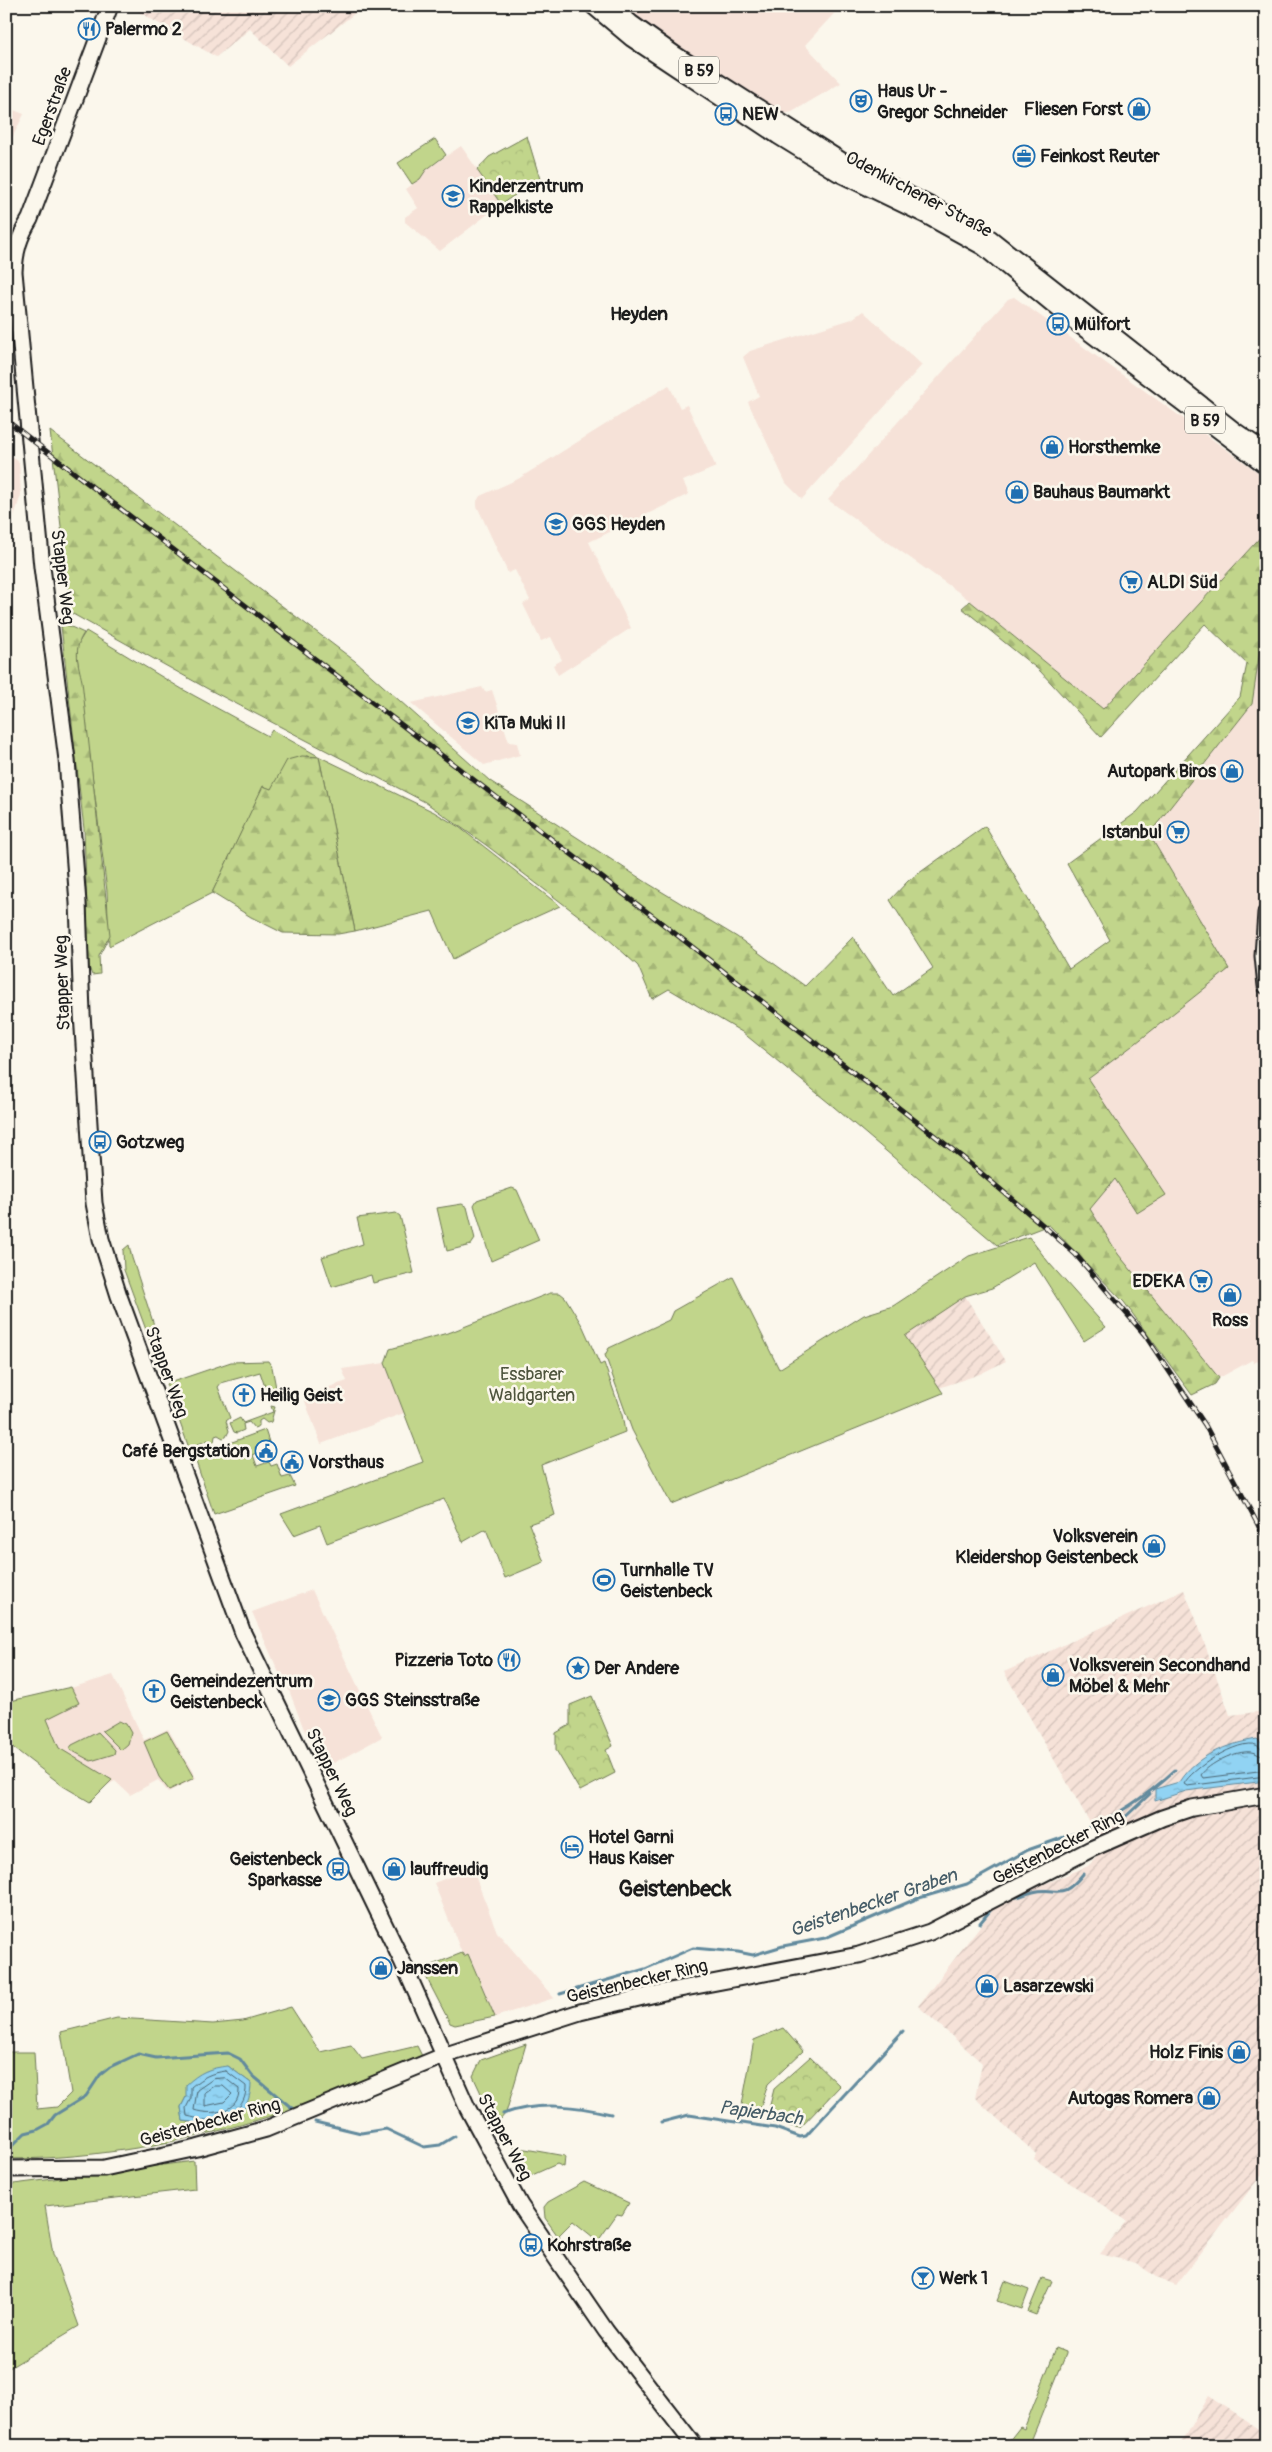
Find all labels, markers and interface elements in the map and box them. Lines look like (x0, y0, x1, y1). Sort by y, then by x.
restaurant icon: Palermo 2 (77, 17, 101, 41)
place label: Palermo 2 (105, 18, 182, 41)
road number: B 59 (679, 56, 719, 84)
street label: Egerstraße (28, 63, 77, 149)
place label: Haus Ur - Gregor Schneider (877, 80, 1008, 124)
theatre icon: Haus Ur - Gregor Schneider (849, 89, 873, 113)
shop icon: Fliesen Forst (1127, 97, 1151, 121)
place label: Fliesen Forst (1024, 98, 1124, 121)
bus stop icon: NEW (714, 102, 738, 126)
place label: NEW (742, 103, 779, 126)
office icon: Feinkost Reuter (1012, 144, 1036, 168)
place label: Feinkost Reuter (1040, 145, 1160, 168)
street label: Odenkirchener Straße (841, 146, 996, 243)
place label: Kinderzentrum Rappelkiste (469, 175, 583, 219)
school or university icon: Kinderzentrum Rappelkiste (441, 184, 465, 208)
district label: Heyden (610, 302, 668, 326)
bus stop icon: Mülfort (1046, 312, 1070, 336)
place label: Mülfort (1074, 313, 1131, 336)
road number: B 59 (1185, 406, 1225, 434)
shop icon: Horsthemke (1040, 435, 1064, 459)
place label: Horsthemke (1068, 436, 1161, 459)
shop icon: Bauhaus Baumarkt (1005, 480, 1029, 504)
place label: Bauhaus Baumarkt (1033, 481, 1171, 504)
school or university icon: GGS Heyden (544, 512, 568, 536)
place label: GGS Heyden (572, 513, 665, 536)
street label: Stapper Weg (45, 528, 80, 626)
supermarket icon: ALDI Süd (1119, 570, 1143, 594)
place label: ALDI Süd (1147, 571, 1218, 594)
school or university icon: KiTa Muki II (456, 711, 480, 735)
place label: KiTa Muki II (484, 712, 566, 735)
shop icon: Autopark Biros (1220, 759, 1244, 783)
place label: Autopark Biros (1107, 760, 1217, 783)
supermarket icon: Istanbul (1166, 820, 1190, 844)
place label: Istanbul (1101, 821, 1162, 844)
street label: Stapper Weg (49, 935, 76, 1031)
bus stop icon: Gotzweg (88, 1130, 112, 1154)
place label: Gotzweg (116, 1131, 184, 1154)
supermarket icon: EDEKA (1189, 1269, 1213, 1293)
place label: EDEKA (1132, 1270, 1185, 1293)
shop icon: Ross (1218, 1283, 1242, 1307)
place label: Ross (1212, 1309, 1249, 1332)
street label: Stapper Weg (139, 1323, 194, 1421)
park label: Essbarer Waldgarten (489, 1363, 575, 1407)
church icon: Heilig Geist (232, 1383, 256, 1407)
place label: Heilig Geist (260, 1384, 343, 1407)
public building icon: Café Bergstation (254, 1439, 278, 1463)
place label: Café Bergstation (122, 1440, 250, 1463)
public building icon: Vorsthaus (280, 1450, 304, 1474)
place label: Vorsthaus (308, 1451, 385, 1474)
place label: Volksverein Kleidershop Geistenbeck (955, 1525, 1138, 1569)
shop icon: Volksverein Kleidershop Geistenbeck (1142, 1534, 1166, 1558)
place label: Turnhalle TV Geistenbeck (619, 1559, 714, 1603)
sports icon: Turnhalle TV Geistenbeck (592, 1568, 616, 1592)
restaurant icon: Pizzeria Toto (497, 1648, 521, 1672)
place label: Pizzeria Toto (395, 1649, 493, 1672)
place label: Volksverein Secondhand Möbel & Mehr (1069, 1654, 1251, 1698)
place icon: Der Andere (566, 1656, 590, 1680)
place label: Der Andere (594, 1657, 680, 1680)
shop icon: Volksverein Secondhand Möbel & Mehr (1041, 1663, 1065, 1687)
place label: Gemeindezentrum Geistenbeck (170, 1670, 313, 1714)
church icon: Gemeindezentrum Geistenbeck (142, 1679, 166, 1703)
school or university icon: GGS Steinsstraße (317, 1688, 341, 1712)
place label: GGS Steinsstraße (345, 1689, 481, 1712)
street label: Stapper Weg (300, 1724, 363, 1820)
street label: Geistenbecker Ring (989, 1804, 1128, 1890)
place label: Hotel Garni Haus Kaiser (588, 1826, 675, 1870)
hotel icon: Hotel Garni Haus Kaiser (560, 1835, 584, 1859)
place label: Geistenbeck Sparkasse (230, 1848, 323, 1892)
bus stop icon: Geistenbeck Sparkasse (326, 1857, 350, 1881)
shop icon: lauffreudig (382, 1857, 406, 1881)
place label: lauffreudig (410, 1858, 488, 1881)
water label: Geistenbecker Graben (787, 1863, 961, 1943)
district label: Geistenbeck (619, 1875, 732, 1903)
street label: Geistenbecker Ring (564, 1954, 710, 2009)
shop icon: Janssen (369, 1956, 393, 1980)
place label: Janssen (397, 1957, 458, 1980)
shop icon: Lasarzewski (975, 1974, 999, 1998)
place label: Lasarzewski (1003, 1975, 1094, 1998)
shop icon: Holz Finis (1227, 2040, 1251, 2064)
place label: Holz Finis (1149, 2041, 1224, 2064)
shop icon: Autogas Romera (1197, 2086, 1221, 2110)
place label: Autogas Romera (1067, 2087, 1194, 2110)
street label: Stapper Weg (472, 2090, 537, 2185)
street label: Geistenbecker Ring (137, 2093, 283, 2152)
water label: Papierbach (718, 2095, 805, 2131)
bus stop icon: Kohrstraße (519, 2233, 543, 2257)
place label: Kohrstraße (547, 2234, 632, 2257)
bar icon: Werk 1 (911, 2266, 935, 2290)
place label: Werk 1 (939, 2267, 988, 2290)

